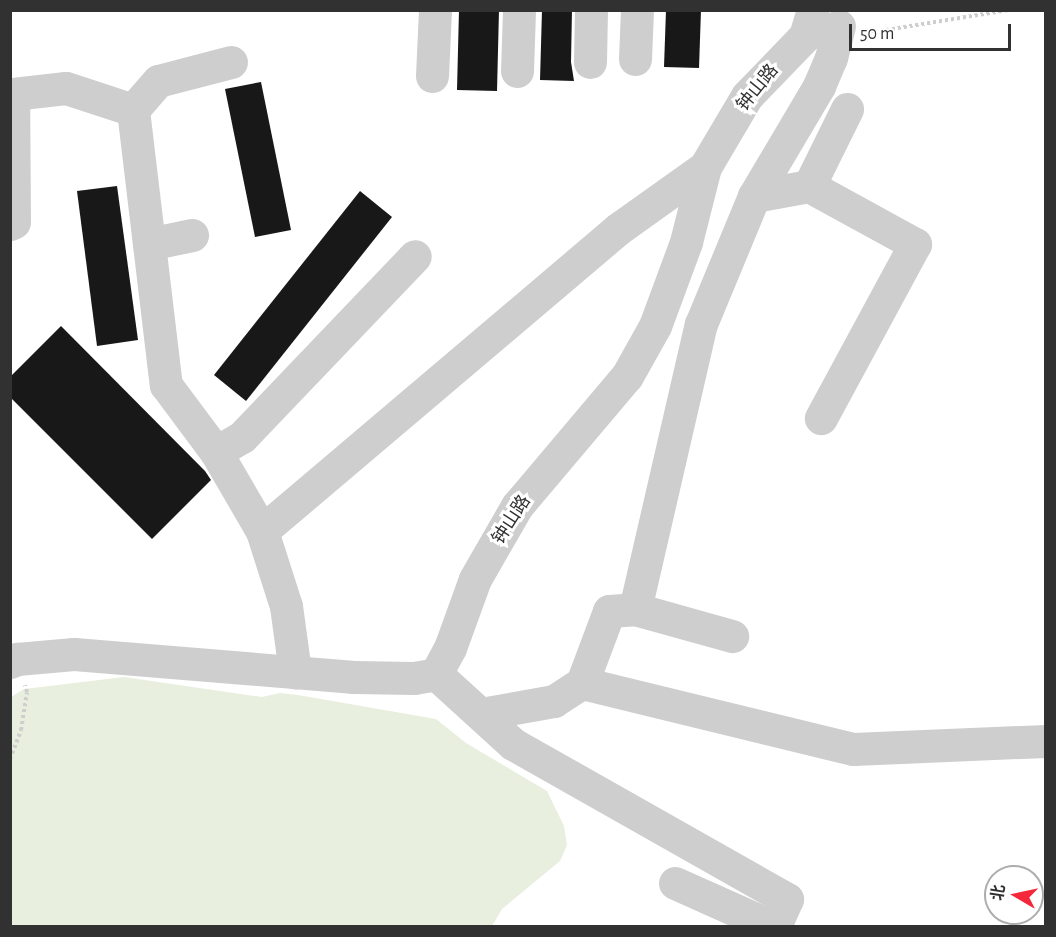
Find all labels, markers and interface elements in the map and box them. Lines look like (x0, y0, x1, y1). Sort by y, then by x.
scale bar (852, 12, 1014, 50)
text: 50 m (860, 25, 894, 43)
street label: 钟山路 (733, 60, 783, 116)
street label: 钟山路 (488, 491, 536, 549)
north arrow (984, 865, 1044, 925)
text: 北 (989, 883, 1007, 902)

